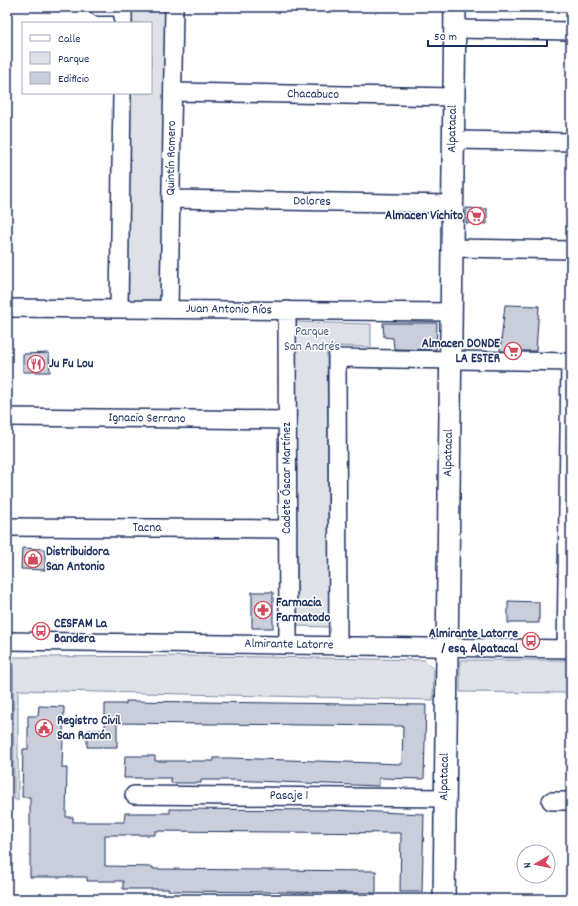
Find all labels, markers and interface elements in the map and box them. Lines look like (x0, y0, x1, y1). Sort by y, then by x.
legend (22, 22, 152, 94)
scale bar (428, 22, 547, 48)
text: 50 m (434, 29, 457, 46)
text: Calle (58, 31, 81, 48)
text: Parque (58, 51, 89, 68)
text: Edificio (58, 71, 89, 88)
street label: Chacabuco (287, 85, 339, 105)
street label: Alpatacal (443, 105, 463, 153)
street label: Quintín Romero (162, 120, 182, 196)
street label: Dolores (293, 192, 331, 212)
supermarket icon: Almacen Vichito (466, 206, 486, 226)
place label: Almacen Vichito (385, 207, 463, 226)
street label: Juan Antonio Ríos (186, 300, 272, 320)
park label: Parque San Andrés (284, 323, 340, 357)
place label: Almacen DONDE LA ESTER (422, 335, 501, 369)
supermarket icon: Almacen DONDE LA ESTER (503, 341, 523, 361)
restaurant icon: Ju Fu Lou (26, 354, 46, 374)
place label: Ju Fu Lou (49, 355, 94, 374)
street label: Ignacio Serrano (108, 409, 186, 429)
street label: Cadete Óscar Martínez (278, 422, 297, 534)
street label: Alpatacal (439, 429, 459, 477)
street label: Tacna (133, 519, 162, 538)
place label: Distribuidora San Antonio (46, 543, 110, 577)
shop icon: Distribuidora San Antonio (23, 549, 43, 569)
place label: Farmacia Farmatodo (276, 594, 330, 628)
pharmacy icon: Farmacia Farmatodo (253, 600, 273, 620)
place label: CESFAM La Bandera (54, 615, 108, 649)
bus stop icon: CESFAM La Bandera (31, 621, 51, 641)
place label: Almirante Latorre / esq. Alpatacal (429, 625, 519, 659)
bus stop icon: Almirante Latorre / esq. Alpatacal (521, 631, 541, 651)
street label: Almirante Latorre (244, 635, 334, 655)
place label: Registro Civil San Ramón (57, 712, 122, 746)
public building icon: Registro Civil San Ramón (34, 718, 54, 738)
street label: Alpatacal (435, 753, 455, 801)
street label: Pasaje 1 (270, 787, 308, 806)
north arrow (516, 844, 556, 884)
text: N (520, 861, 536, 869)

